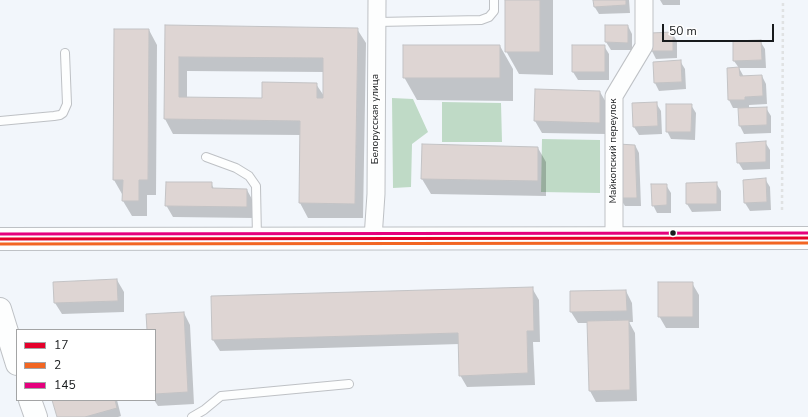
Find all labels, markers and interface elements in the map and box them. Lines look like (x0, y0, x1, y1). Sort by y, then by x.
scale bar (664, 16, 776, 42)
text: 50 m (669, 23, 697, 39)
street label: Белорусская улица (370, 74, 382, 164)
street label: Майкопский переулок (608, 99, 620, 203)
unlabelled marker (668, 228, 678, 238)
legend (16, 329, 156, 401)
text: 17 (54, 337, 68, 353)
text: 2 (54, 357, 61, 373)
text: 145 (54, 377, 76, 393)

